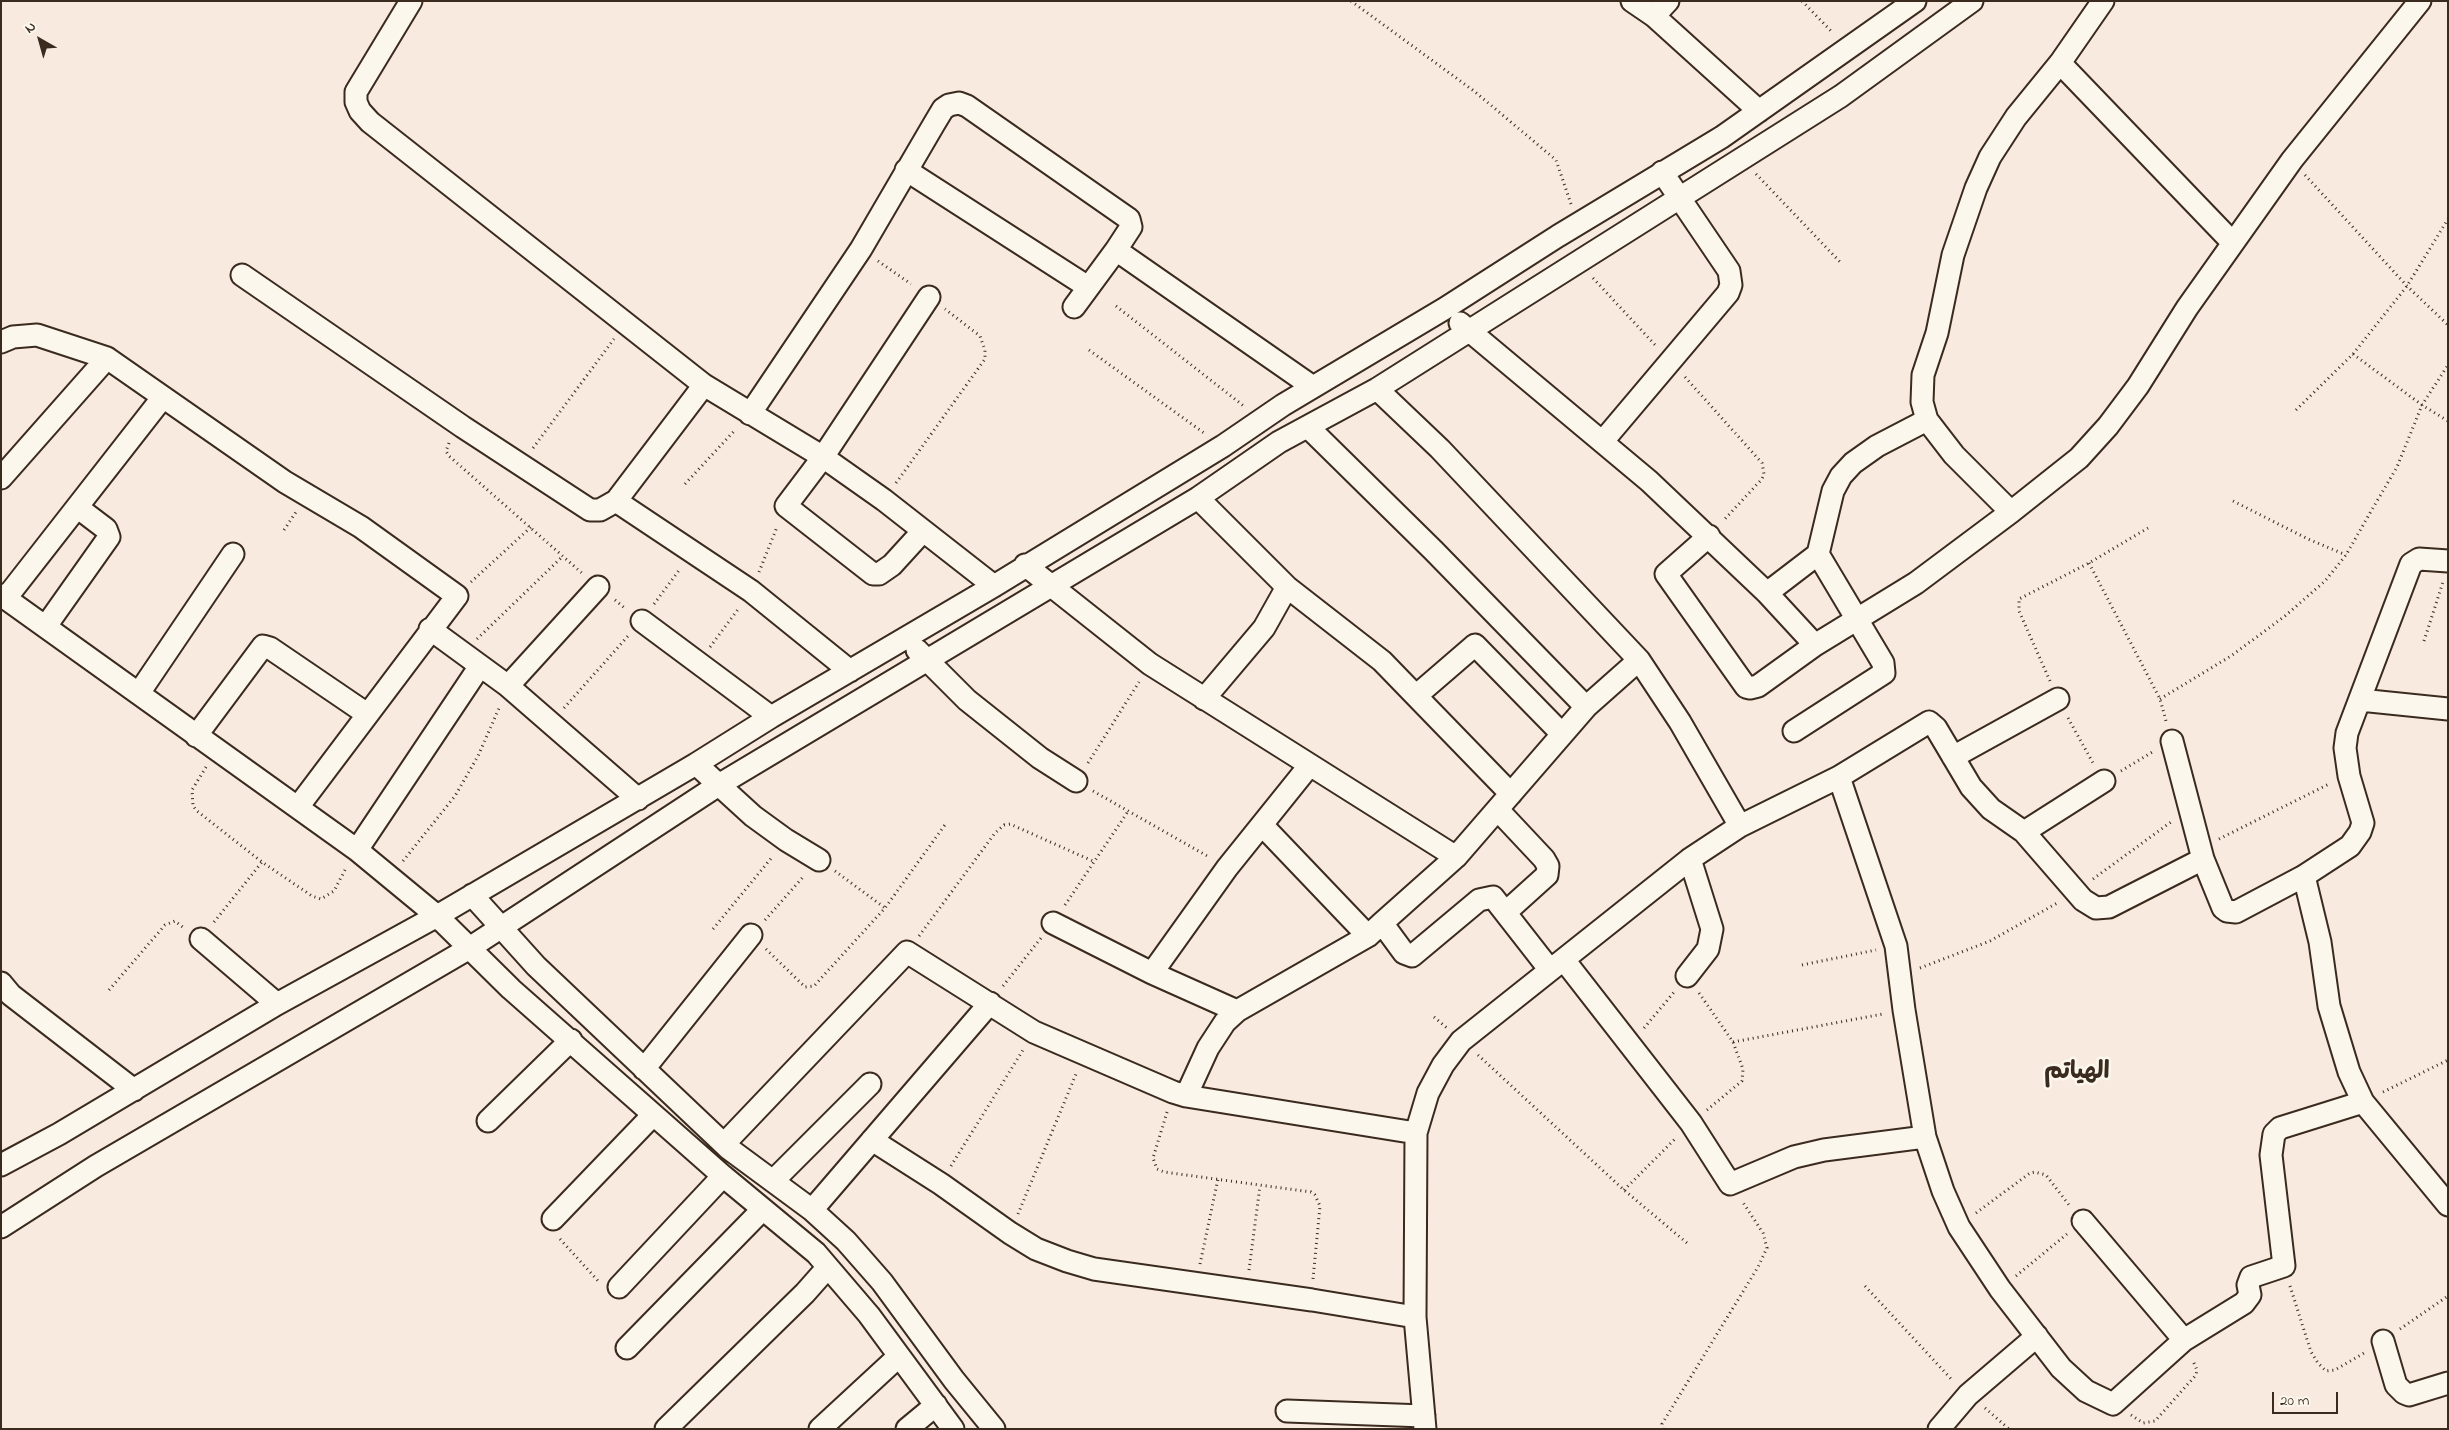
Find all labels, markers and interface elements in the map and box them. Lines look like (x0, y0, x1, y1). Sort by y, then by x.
north arrow (15, 15, 65, 65)
text: N (20, 17, 41, 39)
district label: الهياتم (2044, 1060, 2110, 1088)
scale bar (2274, 1382, 2340, 1414)
text: 20 m (2280, 1390, 2309, 1412)

